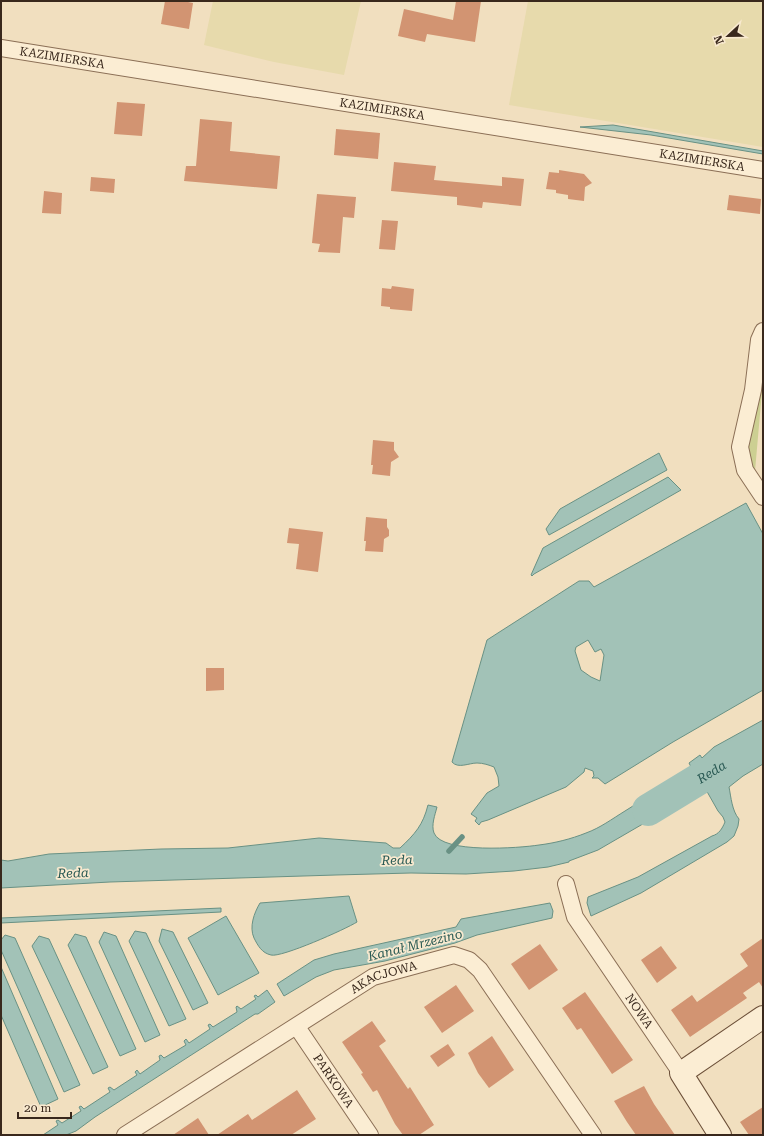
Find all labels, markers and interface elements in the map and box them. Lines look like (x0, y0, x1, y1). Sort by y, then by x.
north arrow (708, 16, 748, 56)
text: N (711, 33, 727, 46)
street label: KAZIMIERSKA (19, 44, 106, 72)
street label: KAZIMIERSKA (338, 95, 426, 123)
street label: KAZIMIERSKA (658, 147, 746, 174)
water label: Reda (693, 757, 729, 787)
water label: Reda (380, 852, 413, 868)
water label: Reda (56, 865, 89, 881)
water label: Kanał Mrzezino (365, 926, 464, 964)
street label: AKACJOWA (348, 958, 419, 997)
street label: NOWA (622, 991, 656, 1032)
street label: PARKOWA (310, 1051, 357, 1111)
scale bar (18, 1094, 71, 1120)
text: 20 m (24, 1101, 51, 1115)

